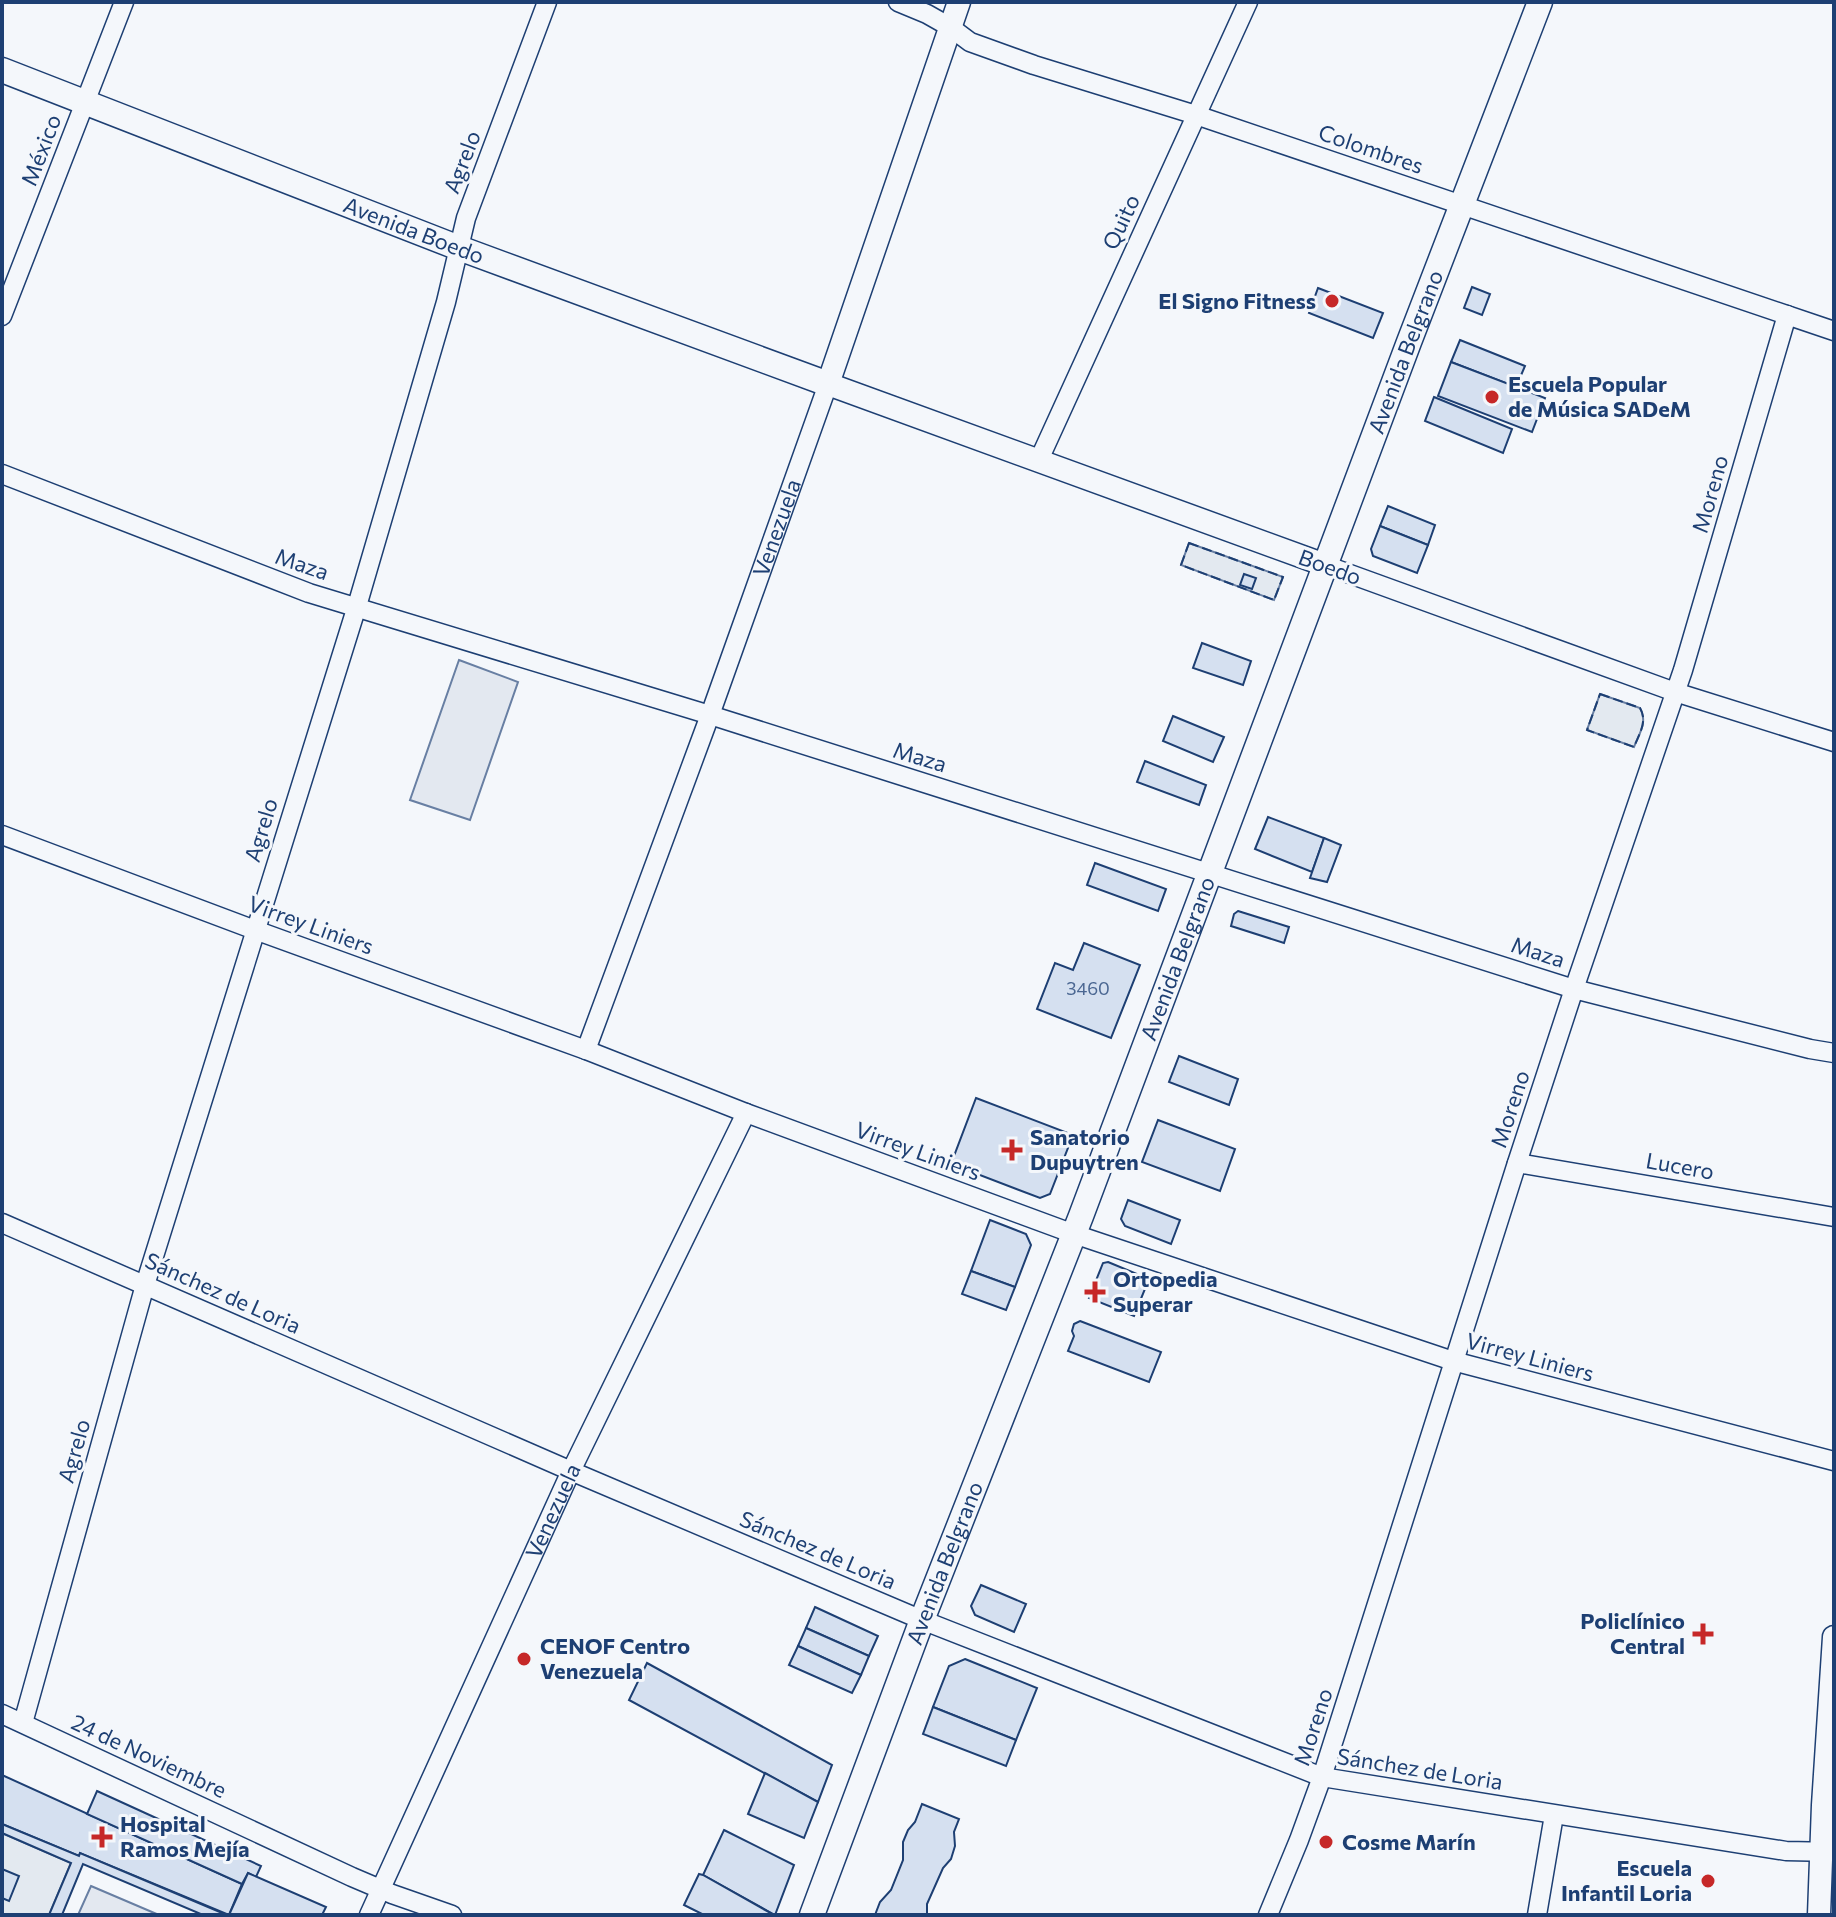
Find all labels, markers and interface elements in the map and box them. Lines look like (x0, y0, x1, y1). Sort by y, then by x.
street label: México (15, 110, 66, 189)
street label: Colombres (1315, 118, 1427, 179)
street label: Agrelo (437, 126, 486, 197)
street label: Avenida Boedo (340, 190, 488, 269)
street label: Quito (1096, 190, 1145, 254)
street label: Avenida Belgrano (1362, 266, 1448, 437)
place label: El Signo Fitness (1158, 287, 1316, 314)
marker: El Signo Fitness (1323, 292, 1341, 310)
place label: Escuela Popular de Música SADeM (1508, 370, 1691, 422)
marker: Escuela Popular de Música SADeM (1483, 388, 1501, 406)
street label: Moreno (1686, 452, 1734, 536)
street label: Venezuela (747, 475, 806, 580)
street label: Maza (272, 542, 332, 585)
street label: Boedo (1295, 543, 1365, 590)
street label: Maza (890, 736, 950, 777)
street label: Agrelo (238, 795, 283, 865)
street label: Avenida Belgrano (1134, 873, 1220, 1044)
street label: Virrey Liniers (245, 889, 378, 960)
street label: Maza (1508, 930, 1568, 973)
house number: 3460 (1066, 977, 1110, 999)
street label: Moreno (1484, 1067, 1535, 1151)
street label: Virrey Liniers (852, 1115, 985, 1186)
place label: Sanatorio Dupuytren (1030, 1123, 1139, 1175)
marker: Sanatorio Dupuytren (1001, 1139, 1023, 1161)
street label: Lucero (1644, 1146, 1716, 1185)
street label: Sánchez de Loria (141, 1246, 305, 1339)
place label: Ortopedia Superar (1113, 1265, 1218, 1317)
marker: Ortopedia Superar (1084, 1281, 1106, 1303)
street label: Virrey Liniers (1463, 1326, 1597, 1387)
street label: Agrelo (52, 1416, 96, 1486)
street label: Venezuela (519, 1459, 586, 1562)
street label: Avenida Belgrano (900, 1478, 988, 1648)
street label: Sánchez de Loria (736, 1504, 901, 1595)
place label: Policlínico Central (1580, 1607, 1685, 1659)
marker: Policlínico Central (1692, 1623, 1714, 1645)
place label: CENOF Centro Venezuela (540, 1632, 690, 1684)
marker: CENOF Centro Venezuela (515, 1650, 533, 1668)
street label: Moreno (1287, 1685, 1338, 1769)
street label: 24 de Noviembre (67, 1708, 231, 1803)
street label: Sánchez de Loria (1335, 1742, 1505, 1795)
place label: Hospital Ramos Mejía (120, 1810, 250, 1862)
marker: Hospital Ramos Mejía (91, 1826, 113, 1848)
place label: Cosme Marín (1342, 1828, 1476, 1855)
marker: Cosme Marín (1317, 1833, 1335, 1851)
place label: Escuela Infantil Loria (1561, 1854, 1692, 1906)
marker: Escuela Infantil Loria (1699, 1872, 1717, 1890)

